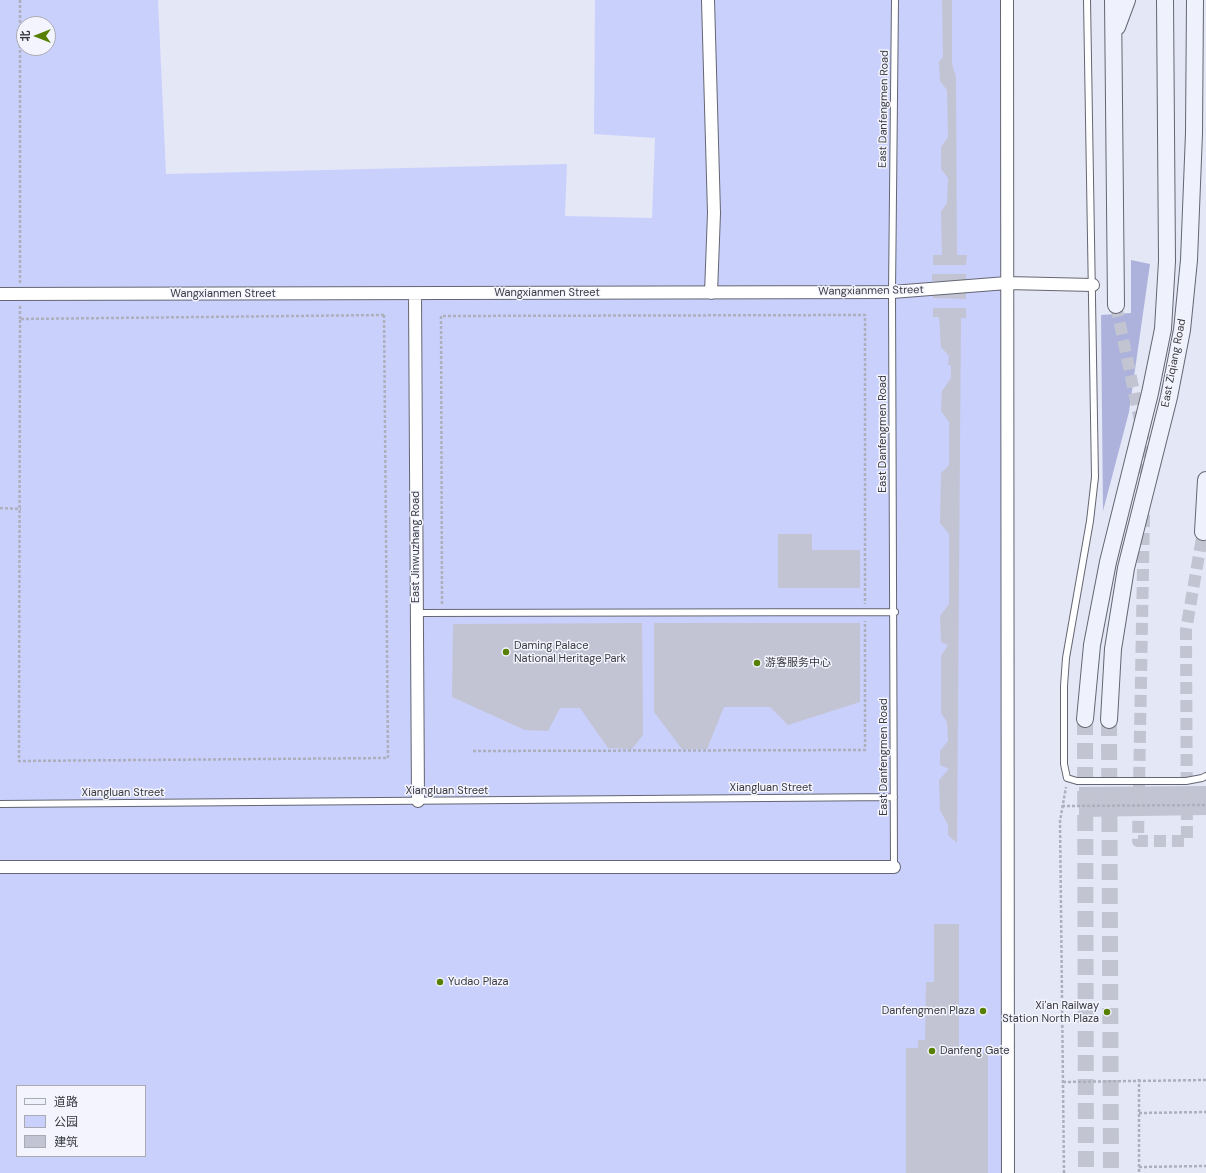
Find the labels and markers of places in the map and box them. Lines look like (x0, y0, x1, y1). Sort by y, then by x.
place label: Daming Palace National Heritage Park (514, 639, 626, 665)
marker: Daming Palace National Heritage Park (501, 647, 511, 657)
place label: 游客服务中心 (765, 656, 831, 670)
marker: 游客服务中心 (752, 658, 762, 668)
place label: Yudao Plaza (448, 975, 509, 989)
marker: Yudao Plaza (435, 977, 445, 987)
place label: Xi'an Railway Station North Plaza (1002, 999, 1099, 1025)
place label: Danfengmen Plaza (882, 1004, 975, 1018)
marker: Danfengmen Plaza (978, 1006, 988, 1016)
marker: Xi'an Railway Station North Plaza (1102, 1007, 1112, 1017)
place label: Danfeng Gate (940, 1044, 1010, 1058)
marker: Danfeng Gate (927, 1046, 937, 1056)

